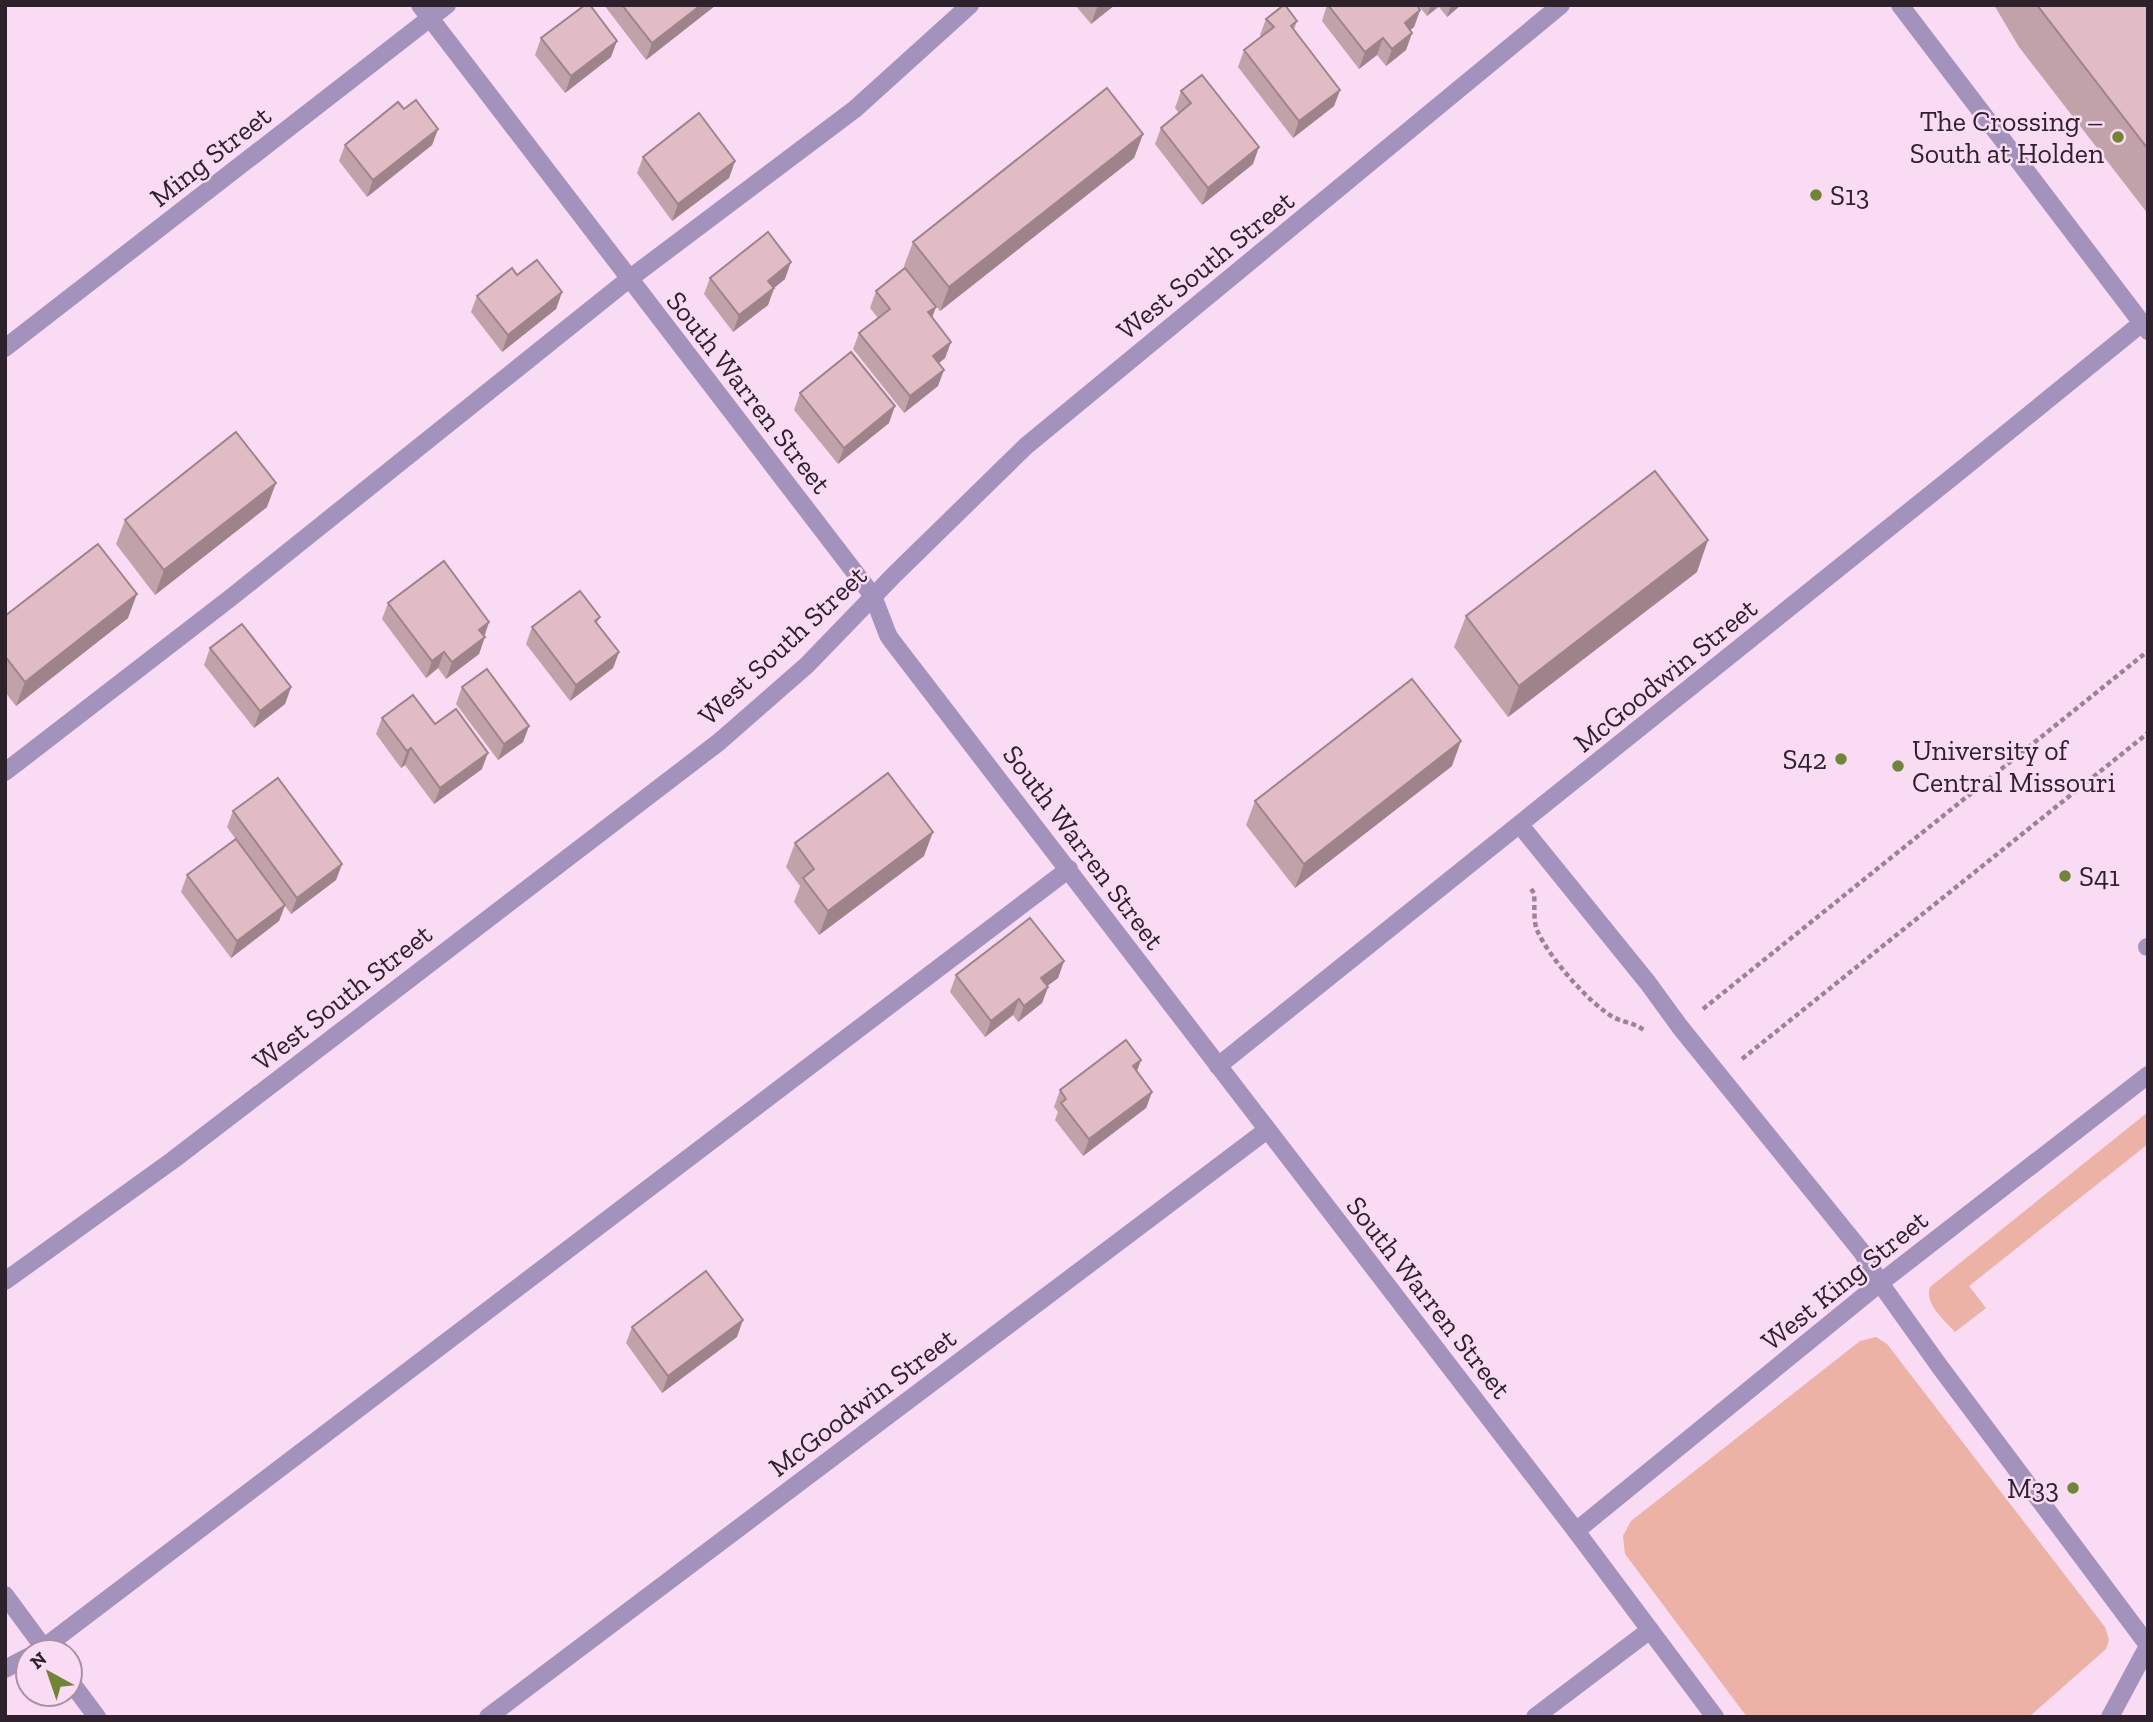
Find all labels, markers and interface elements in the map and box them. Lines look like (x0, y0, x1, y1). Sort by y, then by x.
street label: Ming Street (143, 99, 278, 214)
place label: The Crossing – South at Holden (1910, 105, 2104, 170)
marker: The Crossing – South at Holden (2110, 129, 2126, 145)
place label: S13 (1830, 179, 1869, 212)
street label: West South Street (1110, 184, 1301, 347)
marker: S13 (1808, 187, 1824, 203)
street label: South Warren Street (659, 285, 838, 500)
street label: West South Street (691, 559, 874, 732)
street label: McGoodwin Street (1567, 591, 1764, 759)
place label: University of Central Missouri (1912, 734, 2116, 799)
street label: South Warren Street (996, 739, 1172, 957)
place label: S42 (1783, 743, 1827, 776)
marker: S42 (1833, 751, 1849, 767)
marker: University of Central Missouri (1890, 758, 1906, 774)
place label: S41 (2079, 860, 2120, 893)
marker: S41 (2057, 868, 2073, 884)
street label: West South Street (246, 917, 439, 1077)
street label: South Warren Street (1339, 1190, 1518, 1405)
street label: West King Street (1755, 1203, 1935, 1358)
street label: McGoodwin Street (762, 1321, 963, 1483)
place label: M33 (2007, 1472, 2059, 1505)
marker: M33 (2065, 1480, 2081, 1496)
north arrow (14, 1638, 84, 1708)
text: N (25, 1647, 51, 1674)

